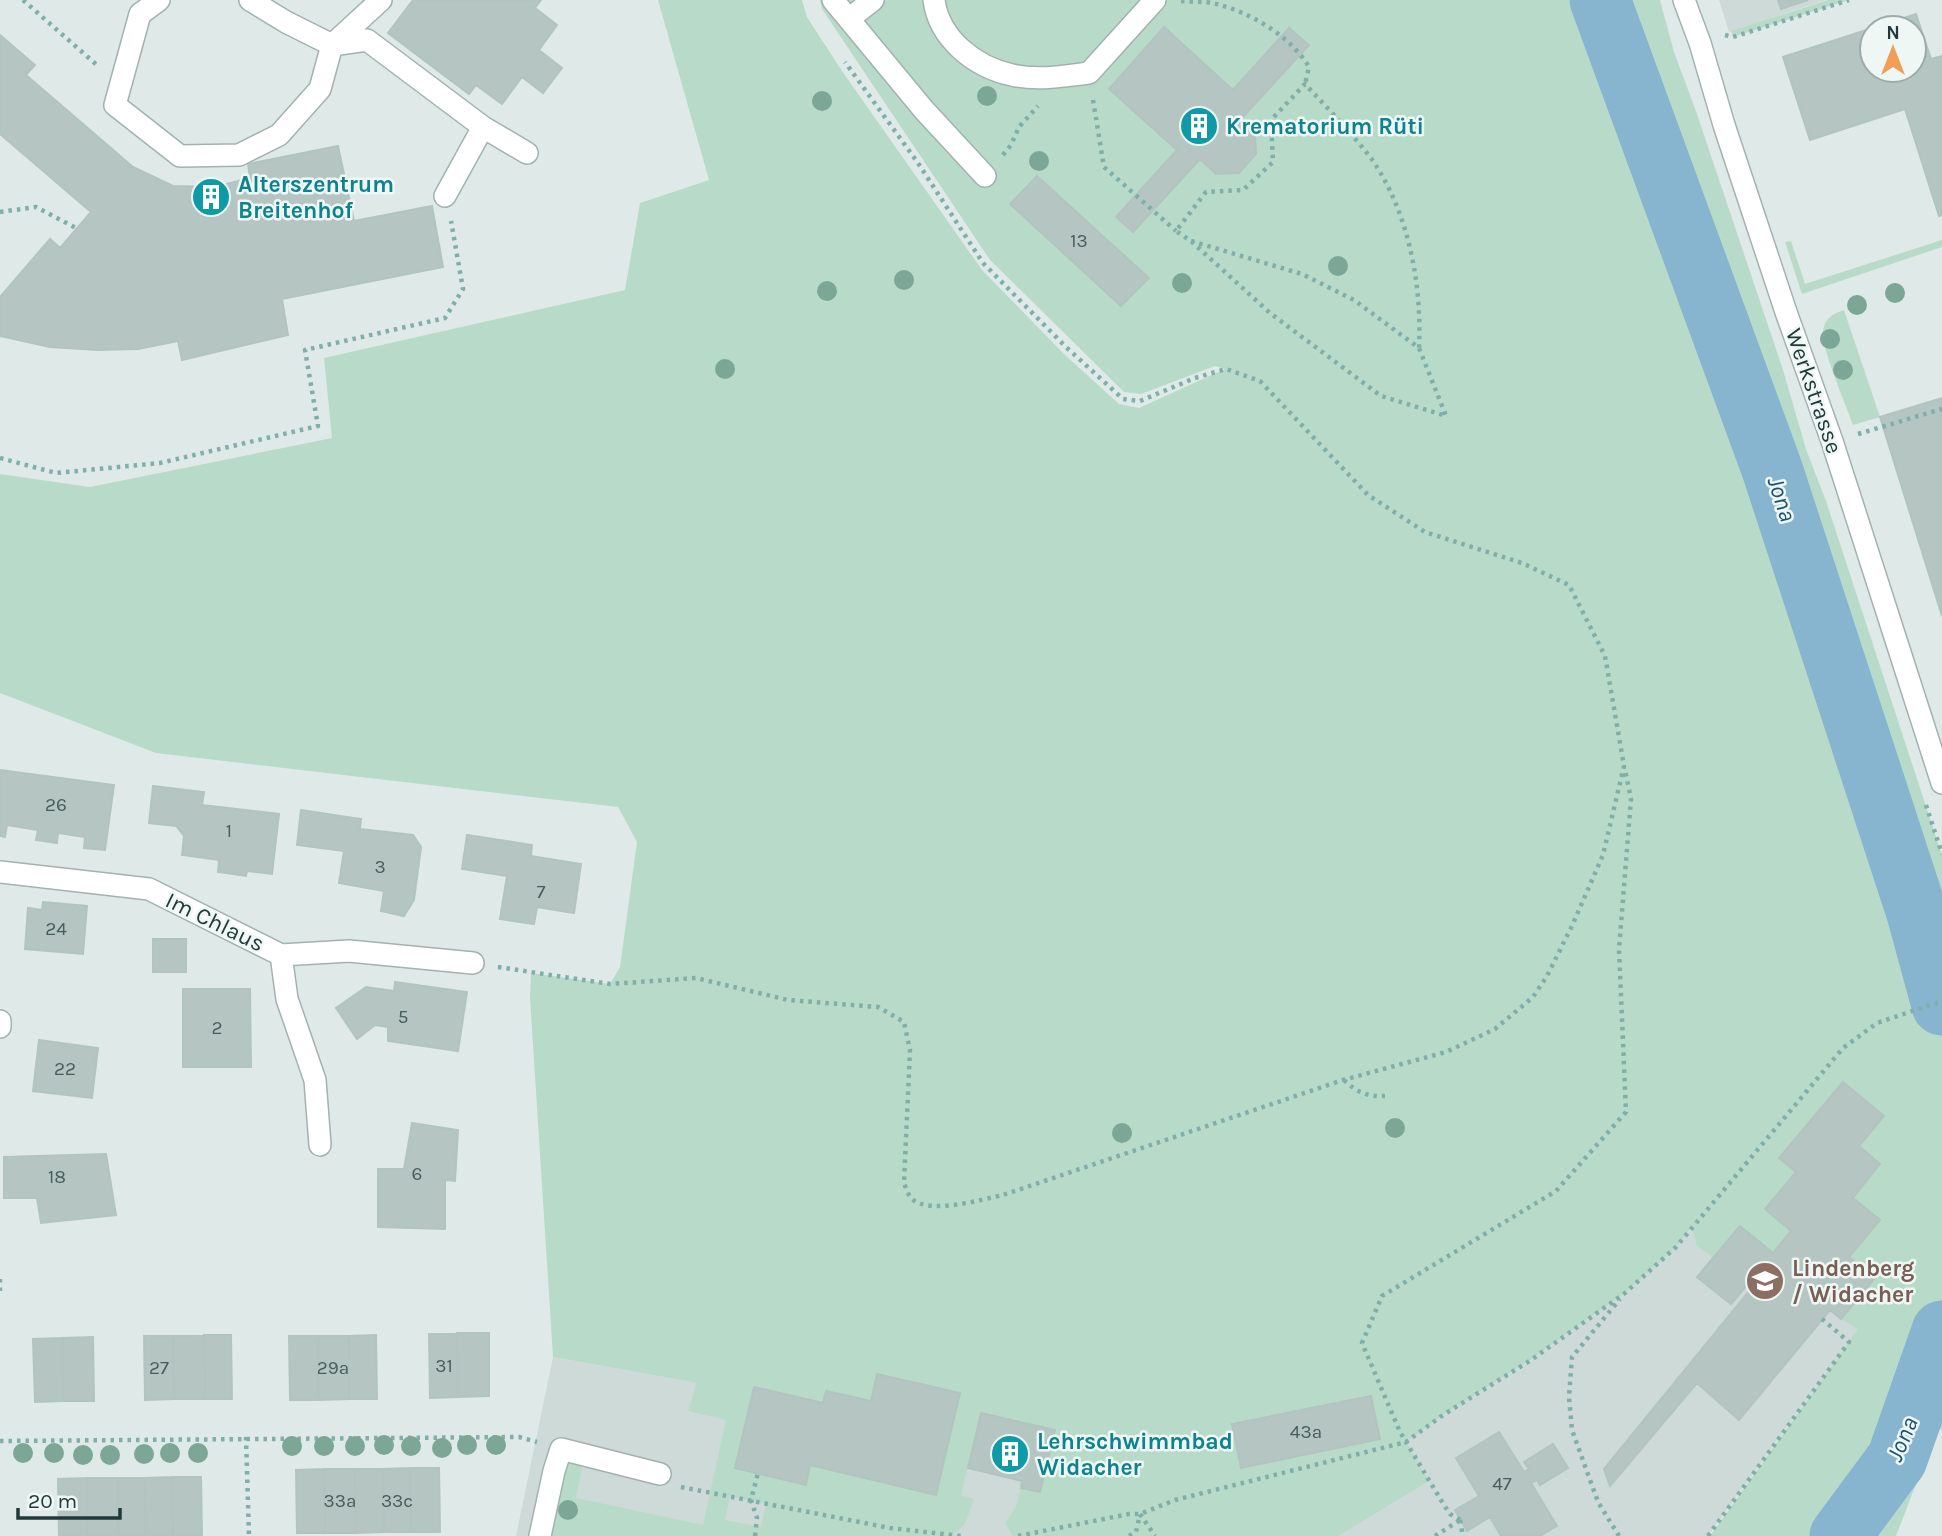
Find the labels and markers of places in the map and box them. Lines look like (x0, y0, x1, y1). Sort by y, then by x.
building icon: Krematorium Rüti (1178, 105, 1220, 147)
place label: Krematorium Rüti (1226, 113, 1424, 140)
place label: Alterszentrum Breitenhof (238, 171, 394, 224)
building icon: Alterszentrum Breitenhof (190, 176, 232, 218)
place label: Lindenberg / Widacher (1792, 1255, 1914, 1308)
school or university icon: Lindenberg / Widacher (1744, 1260, 1786, 1302)
place label: Lehrschwimmbad Widacher (1037, 1428, 1233, 1481)
building icon: Lehrschwimmbad Widacher (989, 1433, 1031, 1475)

